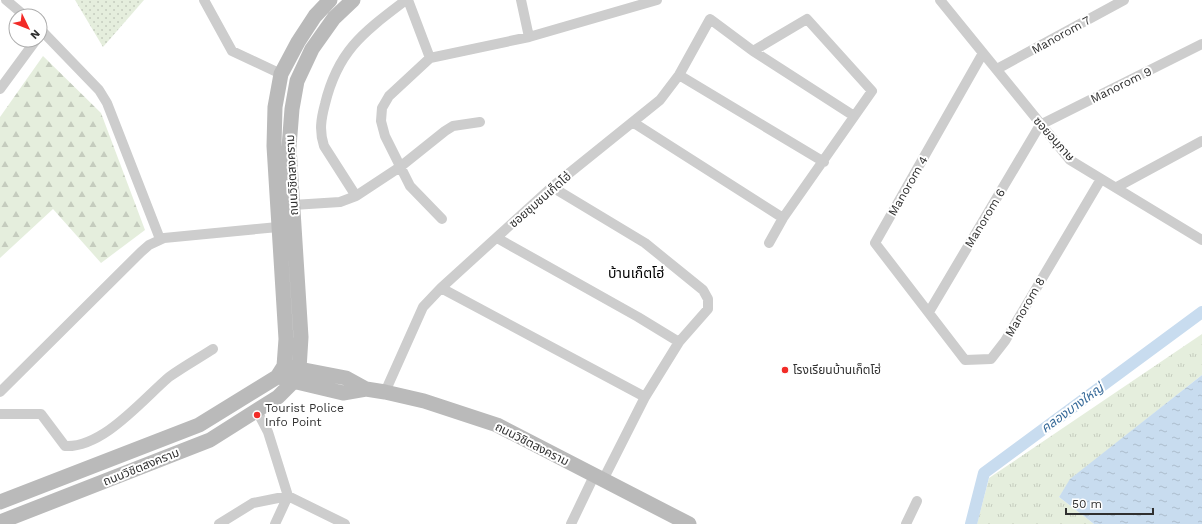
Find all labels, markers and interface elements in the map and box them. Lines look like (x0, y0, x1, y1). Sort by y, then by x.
north arrow (8, 8, 48, 48)
street label: Manorom 7 (1029, 13, 1093, 57)
text: N (27, 27, 42, 42)
street label: Manorom 9 (1088, 64, 1154, 106)
street label: ซอยอนุภาษ (1030, 114, 1078, 164)
street label: ถนนวิชิตสงคราม (283, 134, 301, 216)
street label: Manorom 4 (885, 154, 931, 218)
street label: ซอยชุมชนเก็ตโฮ่ (506, 169, 574, 231)
street label: Manorom 6 (962, 186, 1008, 250)
district label: บ้านเก็ตโฮ่ (608, 265, 664, 281)
street label: Manorom 8 (1002, 275, 1048, 339)
place label: โรงเรียนบ้านเก็ตโฮ่ (793, 363, 881, 377)
marker: โรงเรียนบ้านเก็ตโฮ่ (780, 365, 790, 375)
water label: คลองบางใหญ่ (1038, 379, 1108, 436)
place label: Tourist Police Info Point (265, 401, 344, 429)
marker: Tourist Police Info Point (252, 410, 262, 420)
street label: ถนนวิชิตสงคราม (493, 419, 571, 469)
street label: ถนนวิชิตสงคราม (101, 445, 181, 489)
scale bar (1066, 490, 1153, 516)
text: 50 m (1072, 497, 1102, 511)

